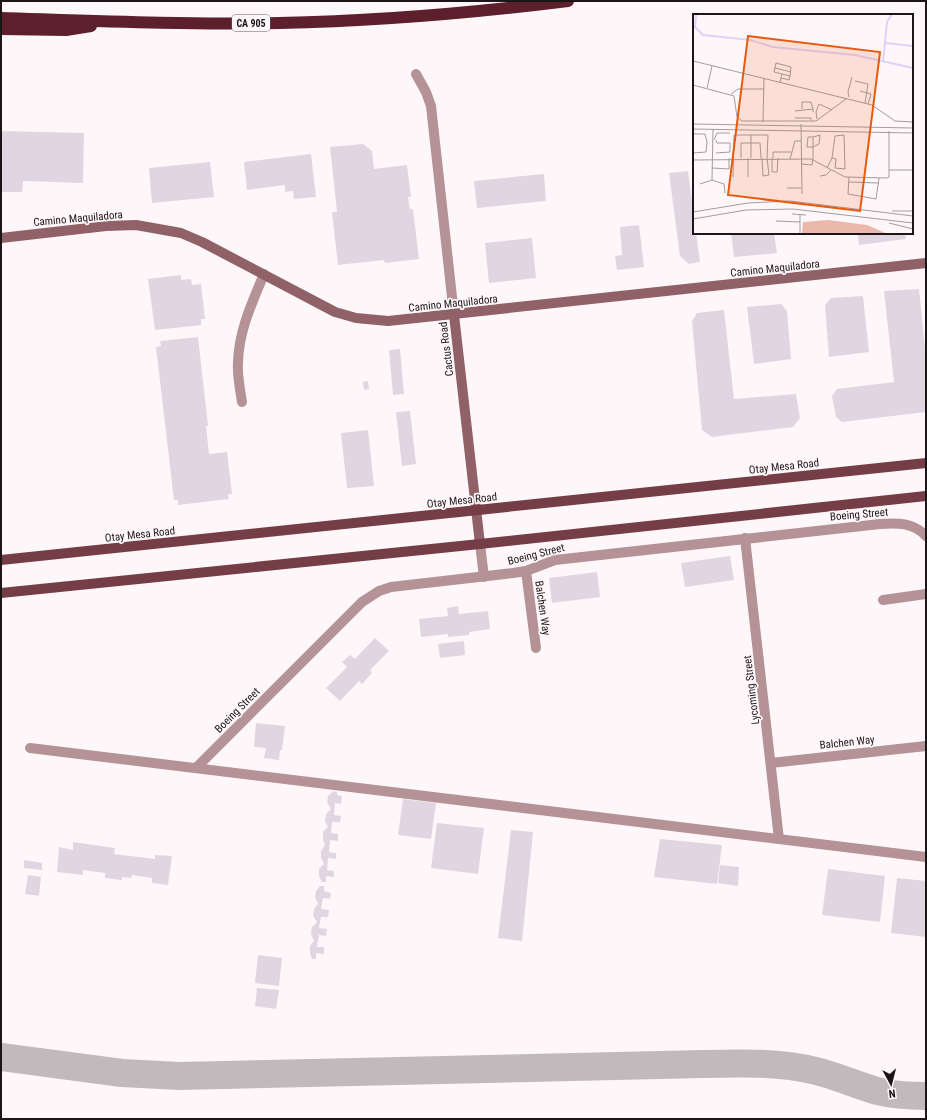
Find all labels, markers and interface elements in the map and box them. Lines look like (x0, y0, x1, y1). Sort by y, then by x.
inset map (693, 14, 913, 234)
road number: CA 905 (232, 15, 270, 31)
street label: Camino Maquiladora (33, 208, 123, 229)
street label: Camino Maquiladora (730, 257, 820, 280)
street label: Camino Maquiladora (408, 292, 498, 315)
street label: Cactus Road (437, 321, 456, 377)
street label: Otay Mesa Road (748, 456, 820, 477)
street label: Otay Mesa Road (426, 490, 498, 511)
street label: Boeing Street (829, 505, 889, 524)
street label: Otay Mesa Road (104, 524, 176, 545)
street label: Boeing Street (506, 541, 566, 568)
street label: Balchen Way (532, 580, 553, 637)
street label: Lycoming Street (741, 655, 762, 725)
street label: Boeing Street (212, 685, 263, 736)
street label: Balchen Way (819, 733, 876, 752)
north arrow (871, 1064, 911, 1104)
text: N (888, 1087, 896, 1100)

